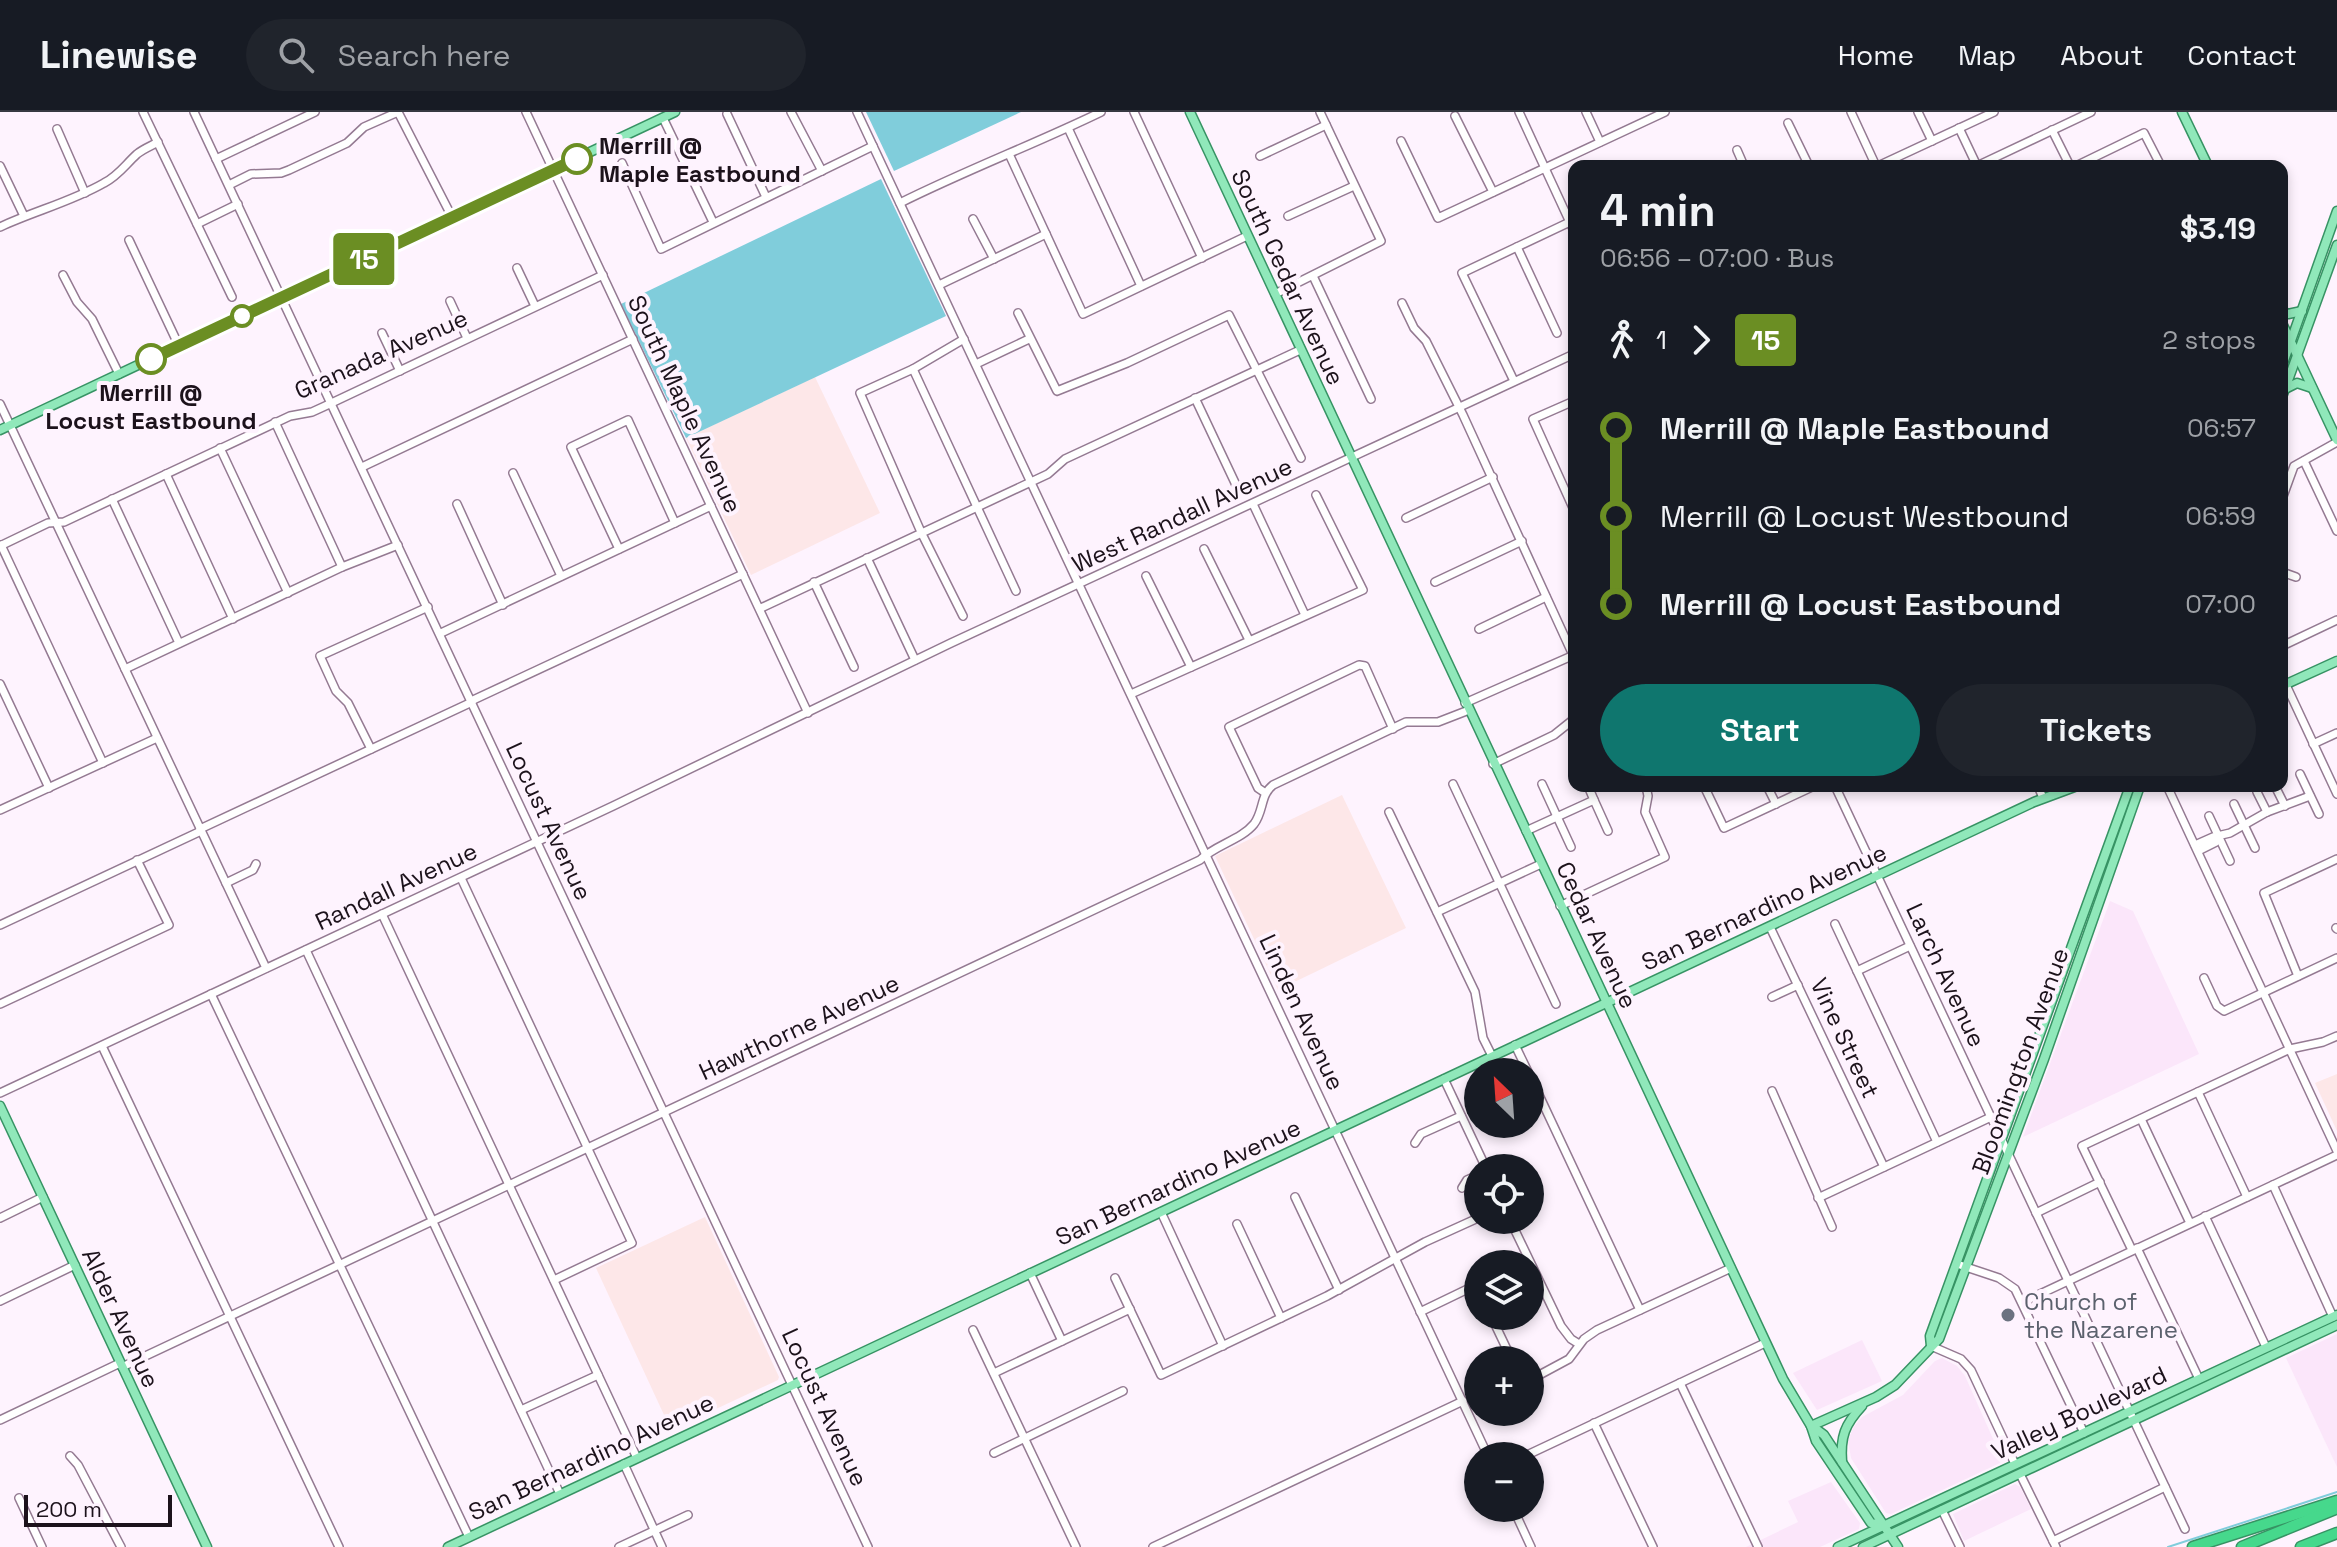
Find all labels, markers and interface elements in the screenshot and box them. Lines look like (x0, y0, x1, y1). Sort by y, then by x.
search box (246, 19, 806, 91)
text: Linewise (40, 31, 198, 79)
icon: search (274, 33, 318, 77)
text: Search here (338, 36, 511, 75)
text: Home (1838, 37, 1914, 73)
text: Map (1958, 37, 2016, 73)
text: About (2060, 37, 2143, 73)
text: Contact (2187, 37, 2297, 73)
place label: Merrill @ Maple Eastbound (599, 130, 801, 189)
marker: Merrill @ Maple Eastbound (562, 144, 592, 174)
street label: South Cedar Avenue (1224, 164, 1352, 390)
text: 4 min (1600, 183, 1716, 239)
text: $3.19 (2180, 209, 2256, 248)
line badge: 15 (328, 233, 400, 285)
text: 15 (349, 241, 379, 277)
text: 06:56 – 07:00 · Bus (1600, 241, 1834, 275)
street label: South Maple Avenue (621, 290, 749, 518)
street label: Granada Avenue (290, 302, 472, 406)
unlabelled marker (231, 305, 253, 327)
icon: walk (1600, 318, 1644, 362)
icon: forward (1679, 318, 1723, 362)
text: 15 (1751, 322, 1780, 358)
text: 1 (1656, 323, 1667, 357)
text: 2 stops (2162, 323, 2256, 357)
marker: Merrill @ Locust Eastbound (136, 344, 166, 374)
place label: Merrill @ Locust Eastbound (45, 377, 257, 436)
text: Merrill @ Maple Eastbound (1660, 409, 2050, 448)
text: 06:57 (2187, 411, 2256, 445)
street label: West Randall Avenue (1067, 450, 1297, 580)
text: Merrill @ Locust Westbound (1660, 497, 2069, 536)
text: 06:59 (2185, 499, 2256, 533)
text: Merrill @ Locust Eastbound (1660, 585, 2061, 624)
text: 07:00 (2185, 587, 2256, 621)
button: Start (1600, 684, 1920, 776)
button: Tickets (1936, 684, 2256, 776)
street label: Locust Avenue (499, 737, 599, 905)
street label: Randall Avenue (310, 835, 482, 937)
street label: San Bernardino Avenue (1636, 837, 1892, 977)
street label: Cedar Avenue (1549, 857, 1645, 1013)
street label: Larch Avenue (1899, 898, 1993, 1052)
street label: Linden Avenue (1252, 929, 1352, 1095)
street label: Bloomington Avenue (1965, 943, 2075, 1179)
street label: Hawthorne Avenue (694, 967, 904, 1087)
street label: Vine Street (1804, 973, 1886, 1103)
north arrow (1464, 1058, 1544, 1138)
map controls (1464, 1058, 1544, 1522)
street label: San Bernardino Avenue (1050, 1112, 1306, 1252)
button: locate (1464, 1154, 1544, 1234)
street label: Alder Avenue (75, 1243, 167, 1393)
button: layers (1464, 1250, 1544, 1330)
place label: Church of the Nazarene (2024, 1286, 2178, 1345)
marker: Church of the Nazarene (1999, 1306, 2017, 1324)
street label: Locust Avenue (775, 1323, 875, 1491)
button: + (1464, 1346, 1544, 1426)
street label: Valley Boulevard (1986, 1359, 2172, 1467)
street label: San Bernardino Avenue (463, 1387, 719, 1527)
button: − (1464, 1442, 1544, 1522)
scale bar (24, 1491, 172, 1527)
text: 200 m (36, 1495, 102, 1523)

